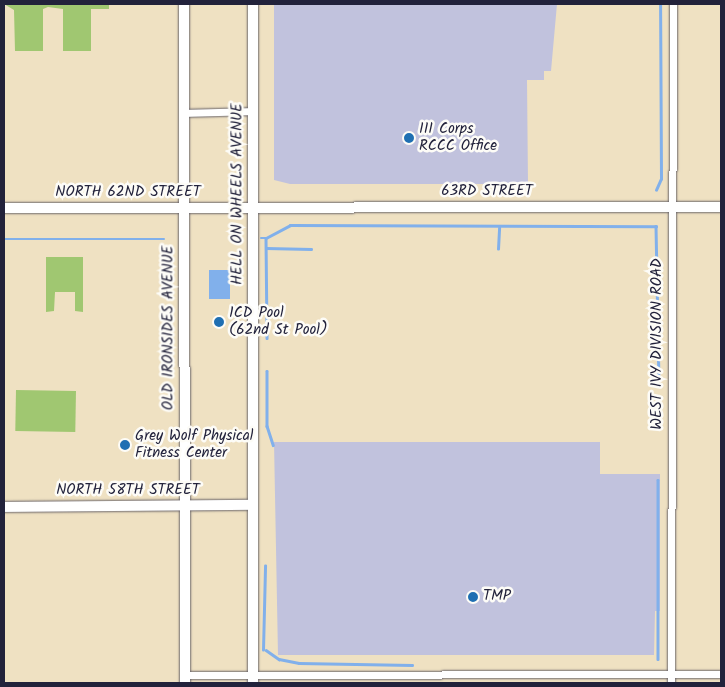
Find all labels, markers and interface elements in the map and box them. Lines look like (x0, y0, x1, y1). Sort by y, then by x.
street label: HELL ON WHEELS AVENUE (229, 103, 247, 285)
place label: III Corps RCCC Office (419, 120, 497, 155)
marker: III Corps RCCC Office (403, 132, 415, 144)
street label: 63RD STREET (441, 183, 533, 201)
street label: NORTH 62ND STREET (55, 184, 201, 202)
street label: OLD IRONSIDES AVENUE (160, 246, 178, 410)
street label: WEST IVY DIVISION ROAD (649, 258, 667, 430)
place label: 1CD Pool (62nd St Pool) (229, 304, 328, 339)
marker: 1CD Pool (62nd St Pool) (213, 316, 225, 328)
place label: Grey Wolf Physical Fitness Center (135, 427, 253, 462)
marker: Grey Wolf Physical Fitness Center (119, 439, 131, 451)
street label: NORTH 58TH STREET (56, 482, 200, 500)
place label: TMP (483, 588, 511, 606)
marker: TMP (467, 591, 479, 603)

